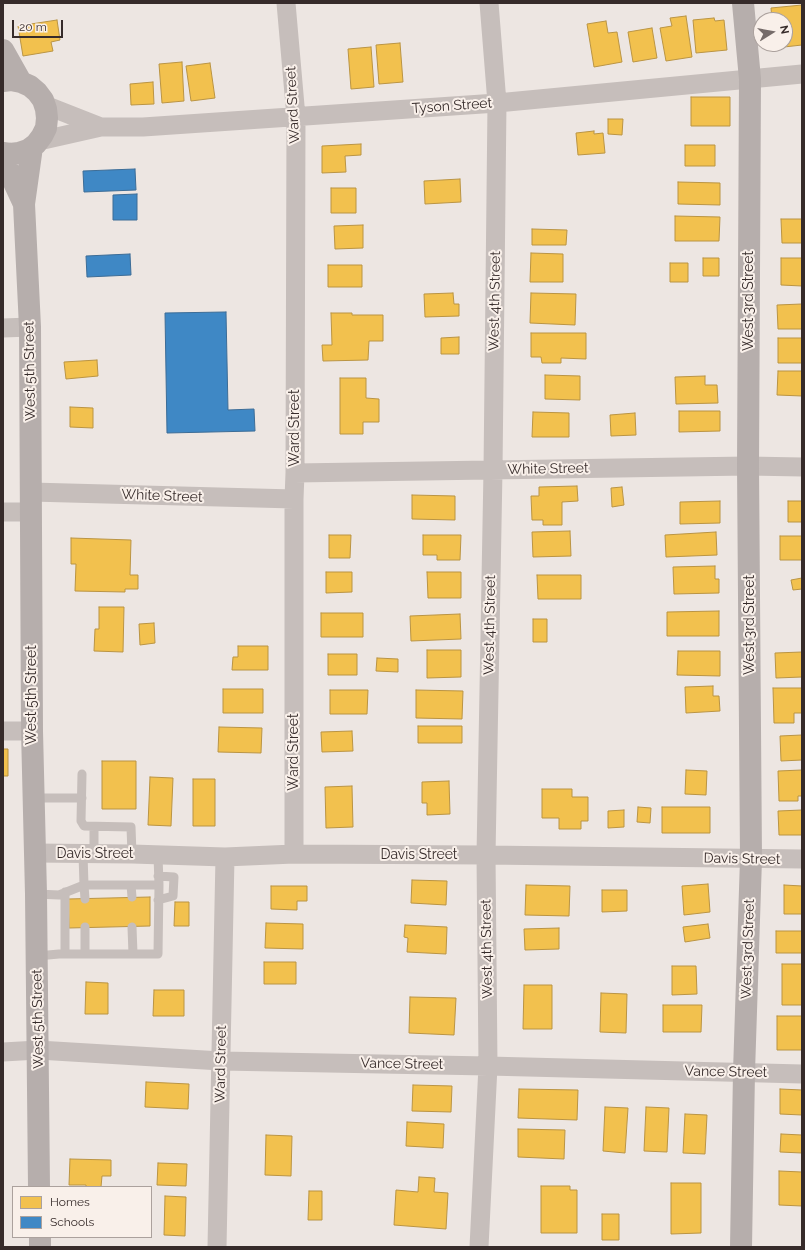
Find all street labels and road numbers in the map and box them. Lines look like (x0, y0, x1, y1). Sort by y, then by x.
street label: Ward Street (283, 66, 303, 144)
street label: Tyson Street (411, 95, 493, 117)
street label: West 4th Street (486, 251, 504, 351)
street label: West 3rd Street (741, 251, 757, 351)
street label: West 5th Street (21, 321, 39, 421)
street label: Ward Street (287, 389, 303, 467)
street label: White Street (507, 460, 589, 478)
street label: White Street (121, 486, 203, 506)
street label: West 4th Street (481, 575, 499, 675)
street label: West 3rd Street (742, 575, 758, 675)
street label: West 5th Street (24, 645, 40, 745)
street label: Ward Street (286, 713, 302, 791)
street label: Davis Street (56, 846, 134, 862)
street label: Davis Street (380, 847, 458, 863)
street label: Davis Street (703, 850, 781, 868)
street label: West 4th Street (478, 899, 496, 999)
street label: West 3rd Street (738, 899, 758, 999)
street label: West 5th Street (29, 969, 47, 1069)
street label: Ward Street (212, 1025, 230, 1103)
street label: Vance Street (360, 1055, 444, 1073)
street label: Vance Street (684, 1063, 768, 1081)

